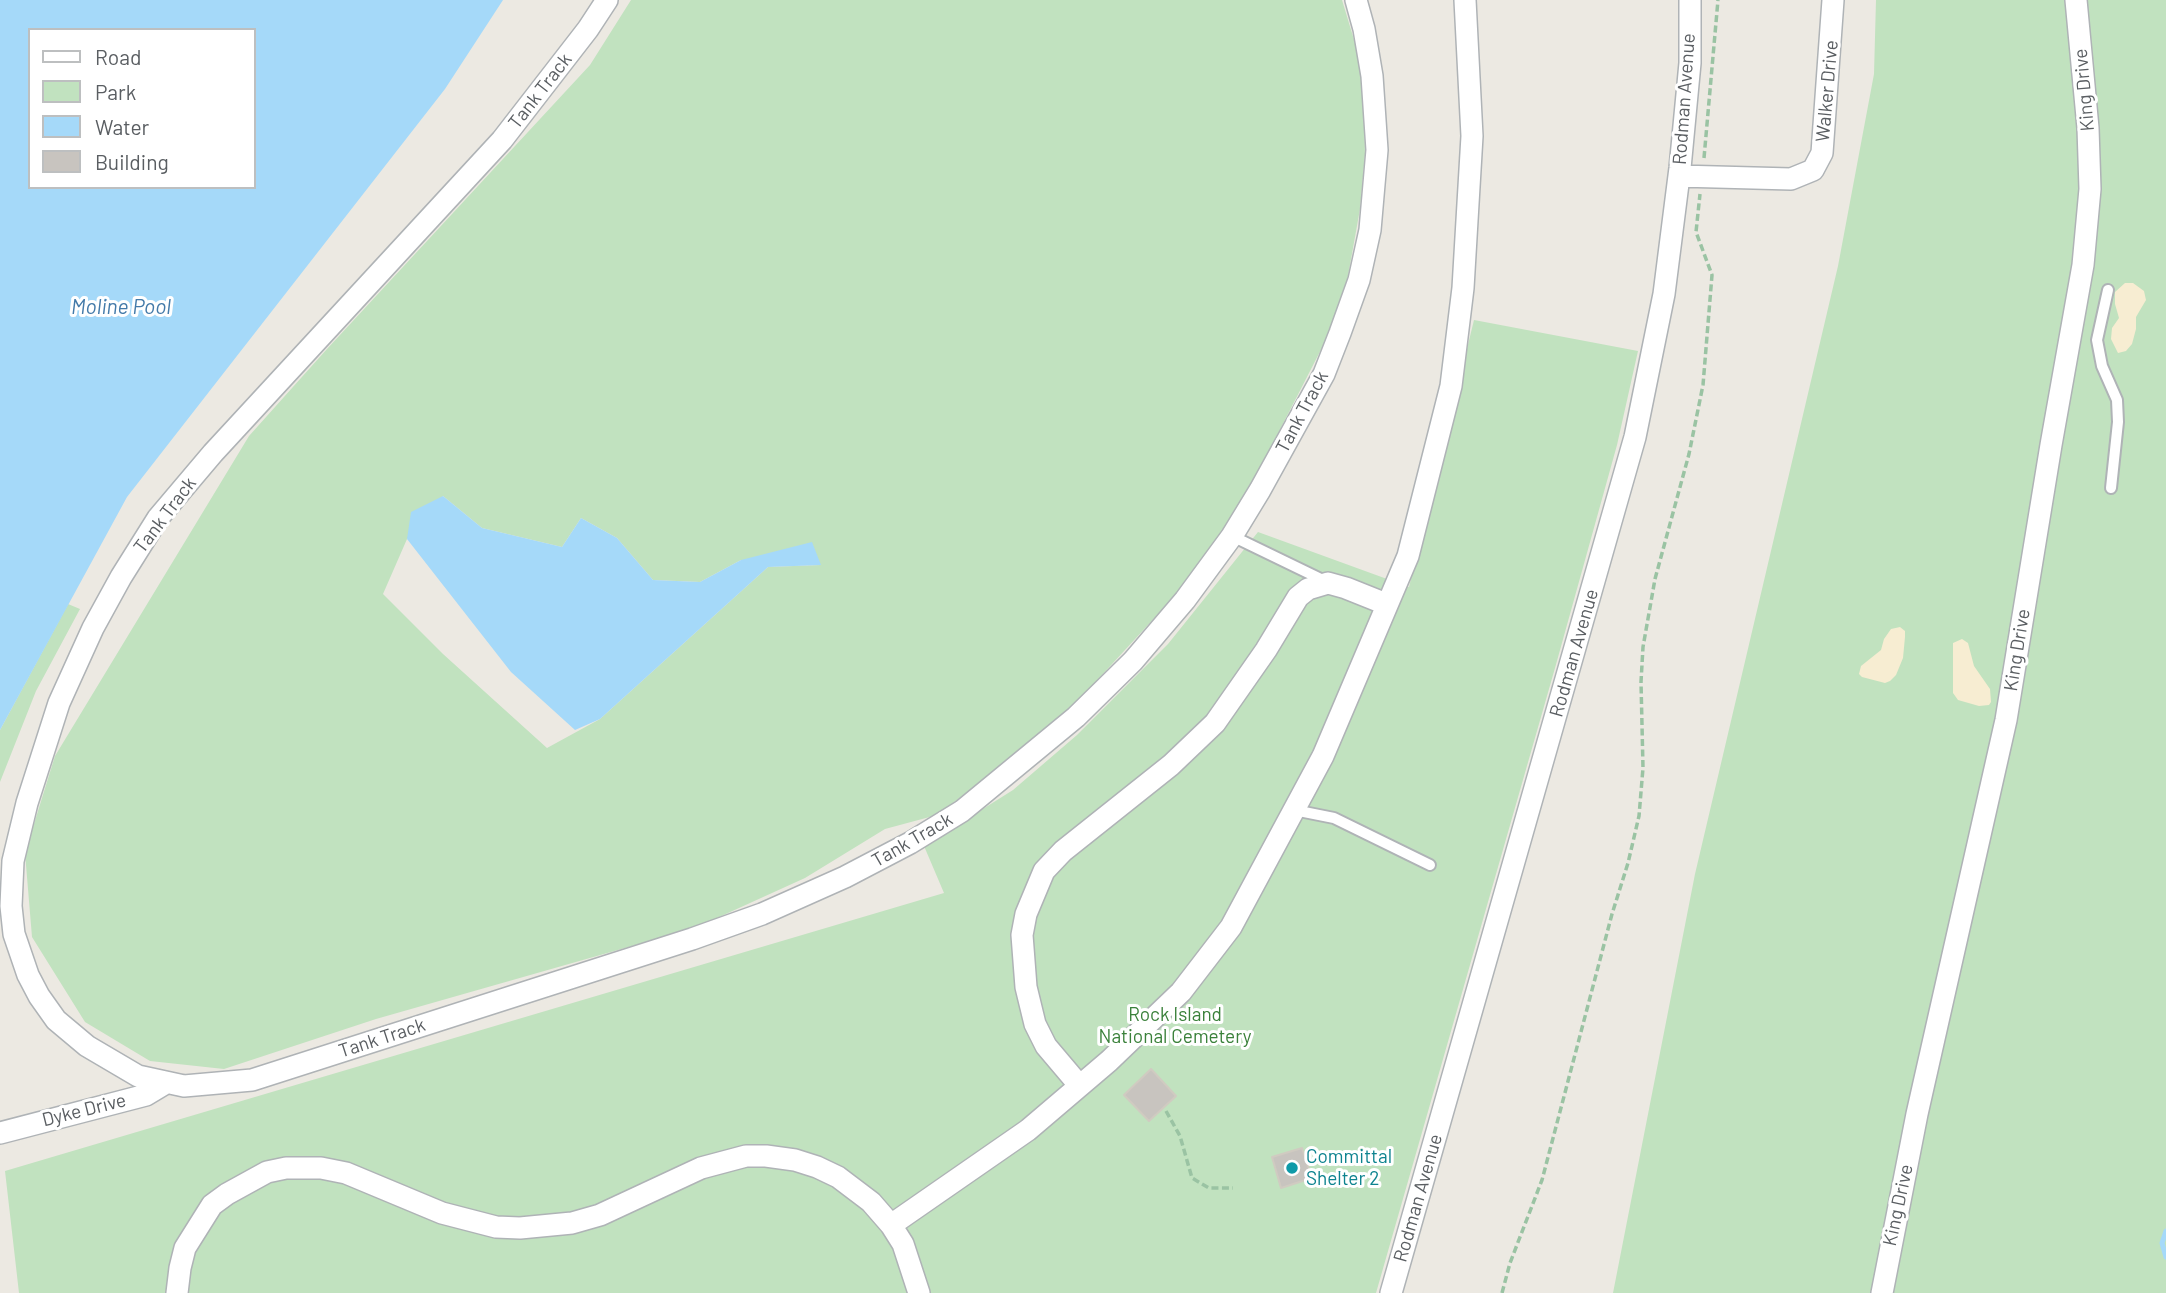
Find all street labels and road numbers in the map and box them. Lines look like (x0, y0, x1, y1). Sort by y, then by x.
street label: Rodman Avenue (1668, 32, 1700, 166)
street label: Walker Drive (1811, 39, 1843, 143)
street label: King Drive (2069, 48, 2099, 132)
street label: Tank Track (503, 49, 577, 133)
street label: Tank Track (1271, 367, 1333, 457)
street label: Tank Track (129, 472, 201, 558)
street label: Rodman Avenue (1545, 586, 1603, 720)
street label: King Drive (1999, 607, 2035, 693)
street label: Tank Track (868, 808, 956, 872)
street label: Tank Track (336, 1013, 428, 1063)
street label: Dyke Drive (40, 1089, 128, 1131)
street label: Rodman Avenue (1389, 1131, 1447, 1265)
street label: King Drive (1878, 1162, 1918, 1248)

